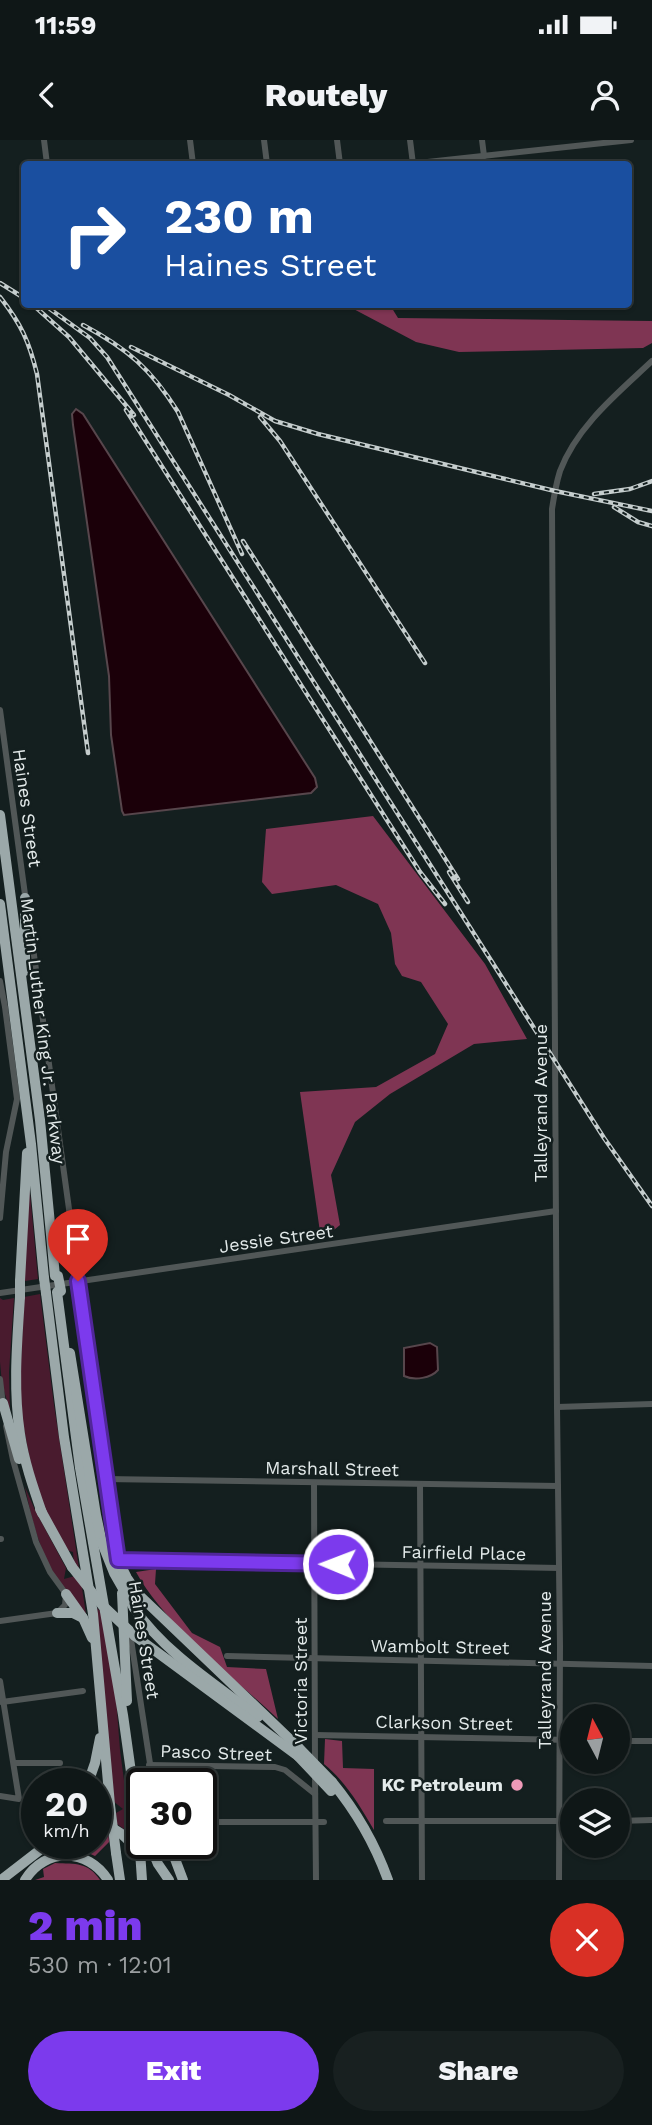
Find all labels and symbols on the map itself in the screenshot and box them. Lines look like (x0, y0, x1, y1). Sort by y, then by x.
street label: Haines Street (9, 747, 46, 869)
street label: Martin Luther King Jr. Parkway (17, 897, 70, 1166)
street label: Talleyrand Avenue (530, 1024, 551, 1182)
pin (48, 1209, 108, 1281)
street label: Jessie Street (218, 1220, 335, 1257)
street label: Marshall Street (265, 1457, 400, 1480)
position arrow (301, 1527, 375, 1601)
street label: Fairfield Place (401, 1541, 527, 1564)
street label: Haines Street (125, 1579, 164, 1701)
street label: Talleyrand Avenue (534, 1591, 555, 1749)
street label: Victoria Street (290, 1617, 311, 1745)
street label: Wambolt Street (370, 1635, 510, 1658)
north arrow (560, 1704, 630, 1774)
street label: Clarkson Street (375, 1711, 513, 1734)
street label: Pasco Street (160, 1740, 273, 1765)
speed limit sign: 30 (126, 1768, 217, 1859)
place label: KC Petroleum (381, 1774, 503, 1795)
marker: KC Petroleum (509, 1777, 525, 1793)

